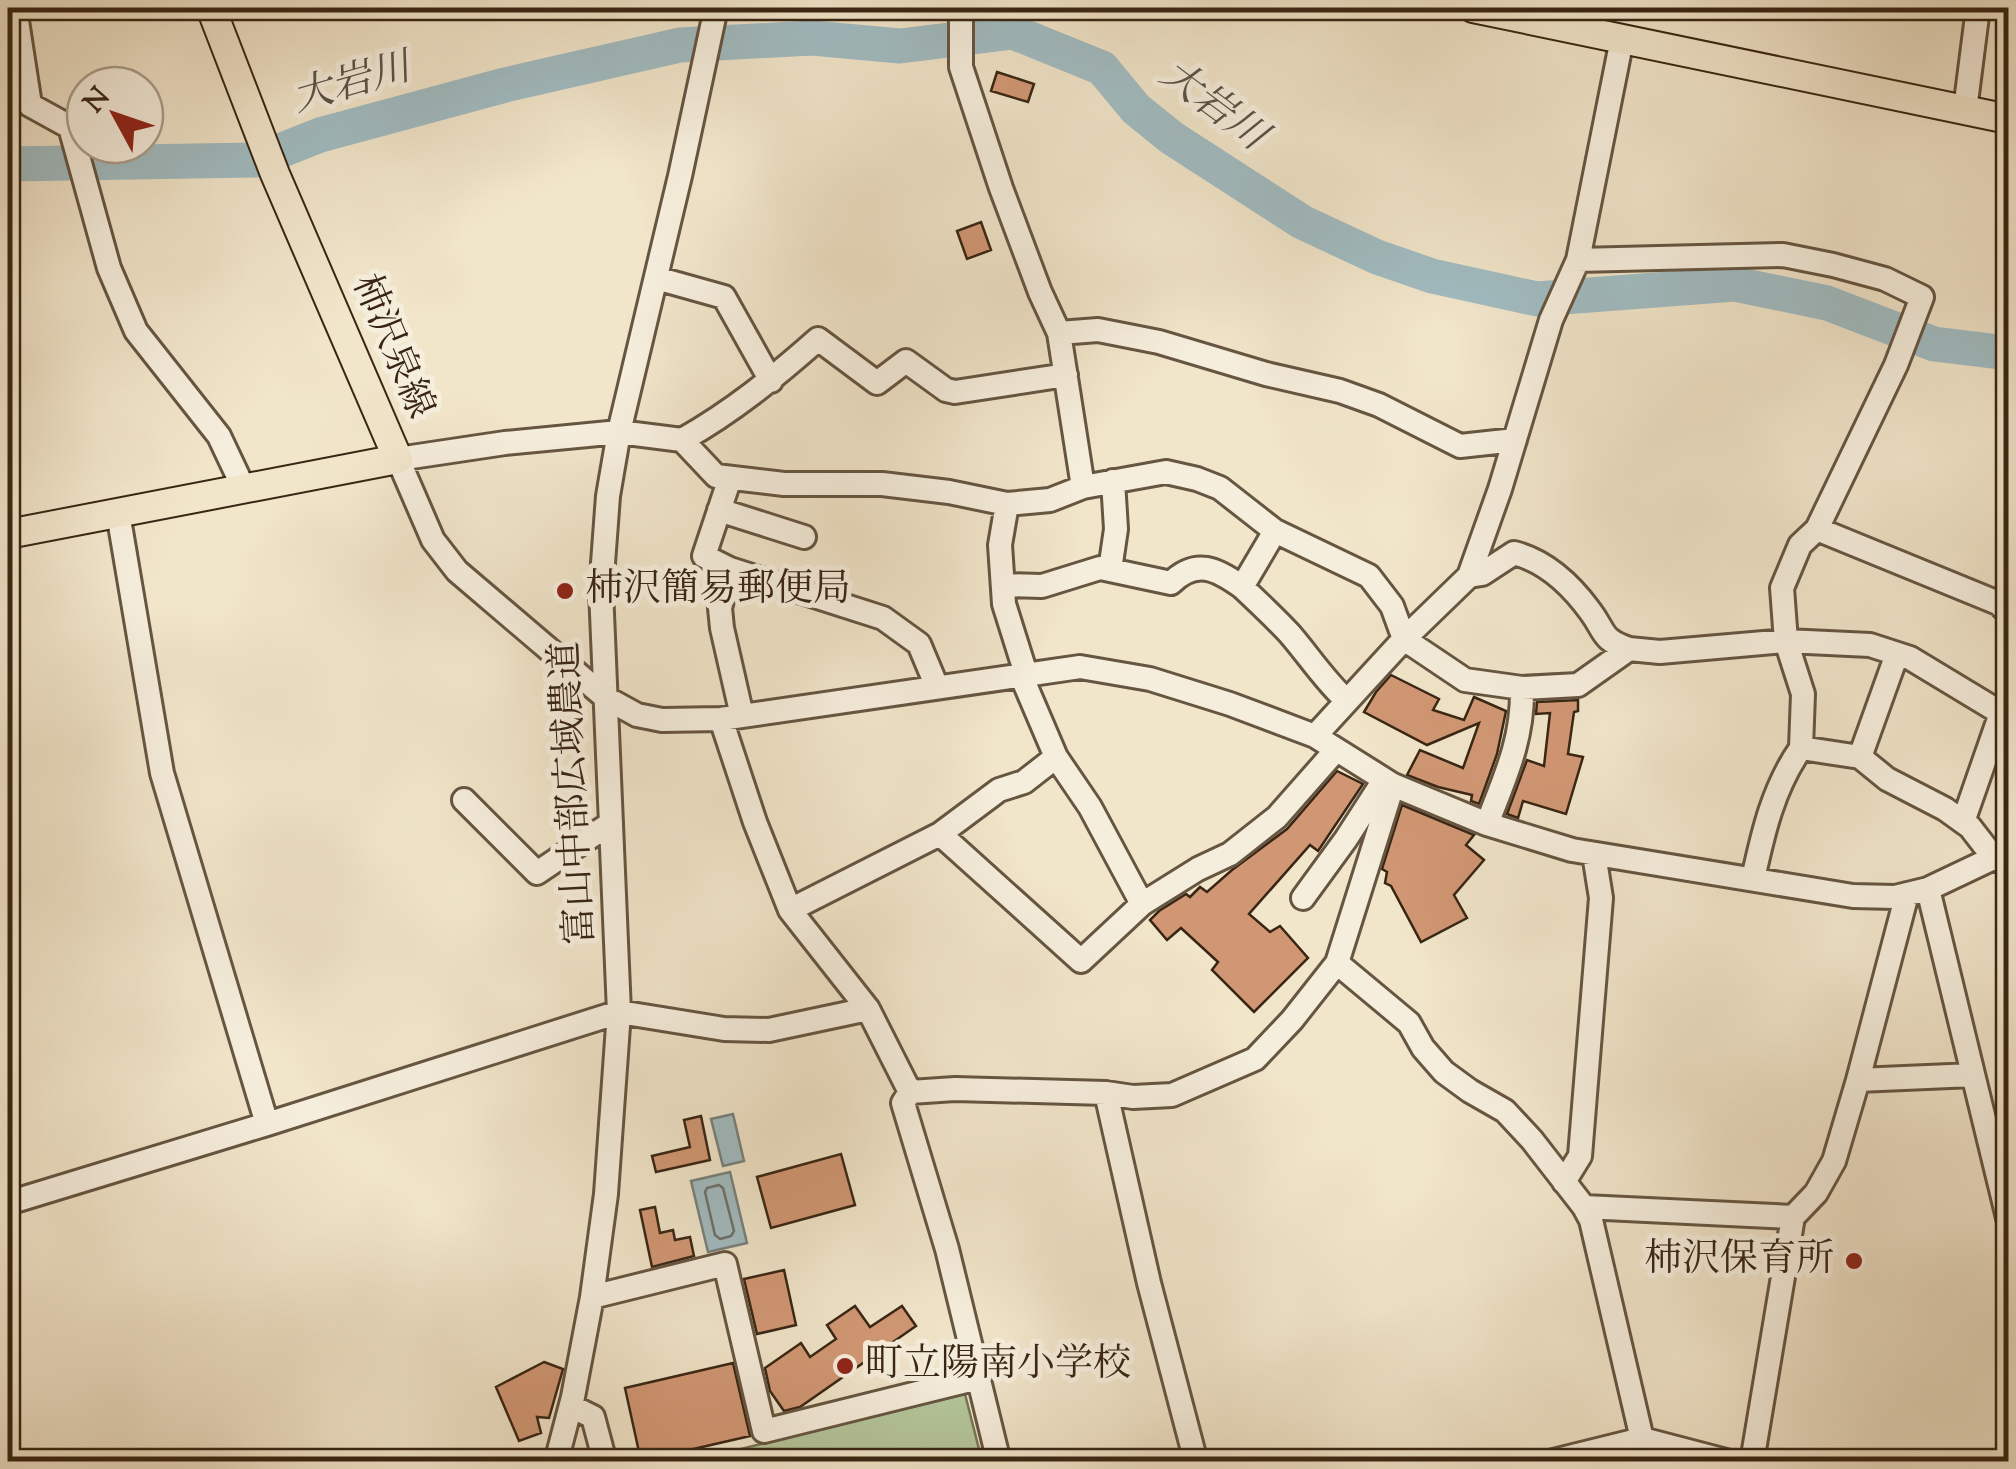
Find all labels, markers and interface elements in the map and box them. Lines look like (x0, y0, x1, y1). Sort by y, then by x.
water label: 大岩川 (286, 40, 421, 129)
water label: 大岩川 (1147, 48, 1280, 168)
north arrow (65, 65, 165, 165)
text: N (76, 79, 121, 122)
street label: 柿沢泉線 (336, 266, 446, 428)
place label: 柿沢簡易郵便局 (585, 564, 851, 618)
marker: 柿沢簡易郵便局 (554, 580, 576, 602)
street label: 富山中部広域農道 (540, 640, 610, 946)
place label: 柿沢保育所 (1644, 1234, 1834, 1288)
marker: 柿沢保育所 (1843, 1250, 1865, 1272)
place label: 町立陽南小学校 (865, 1339, 1131, 1393)
marker: 町立陽南小学校 (834, 1355, 856, 1377)

